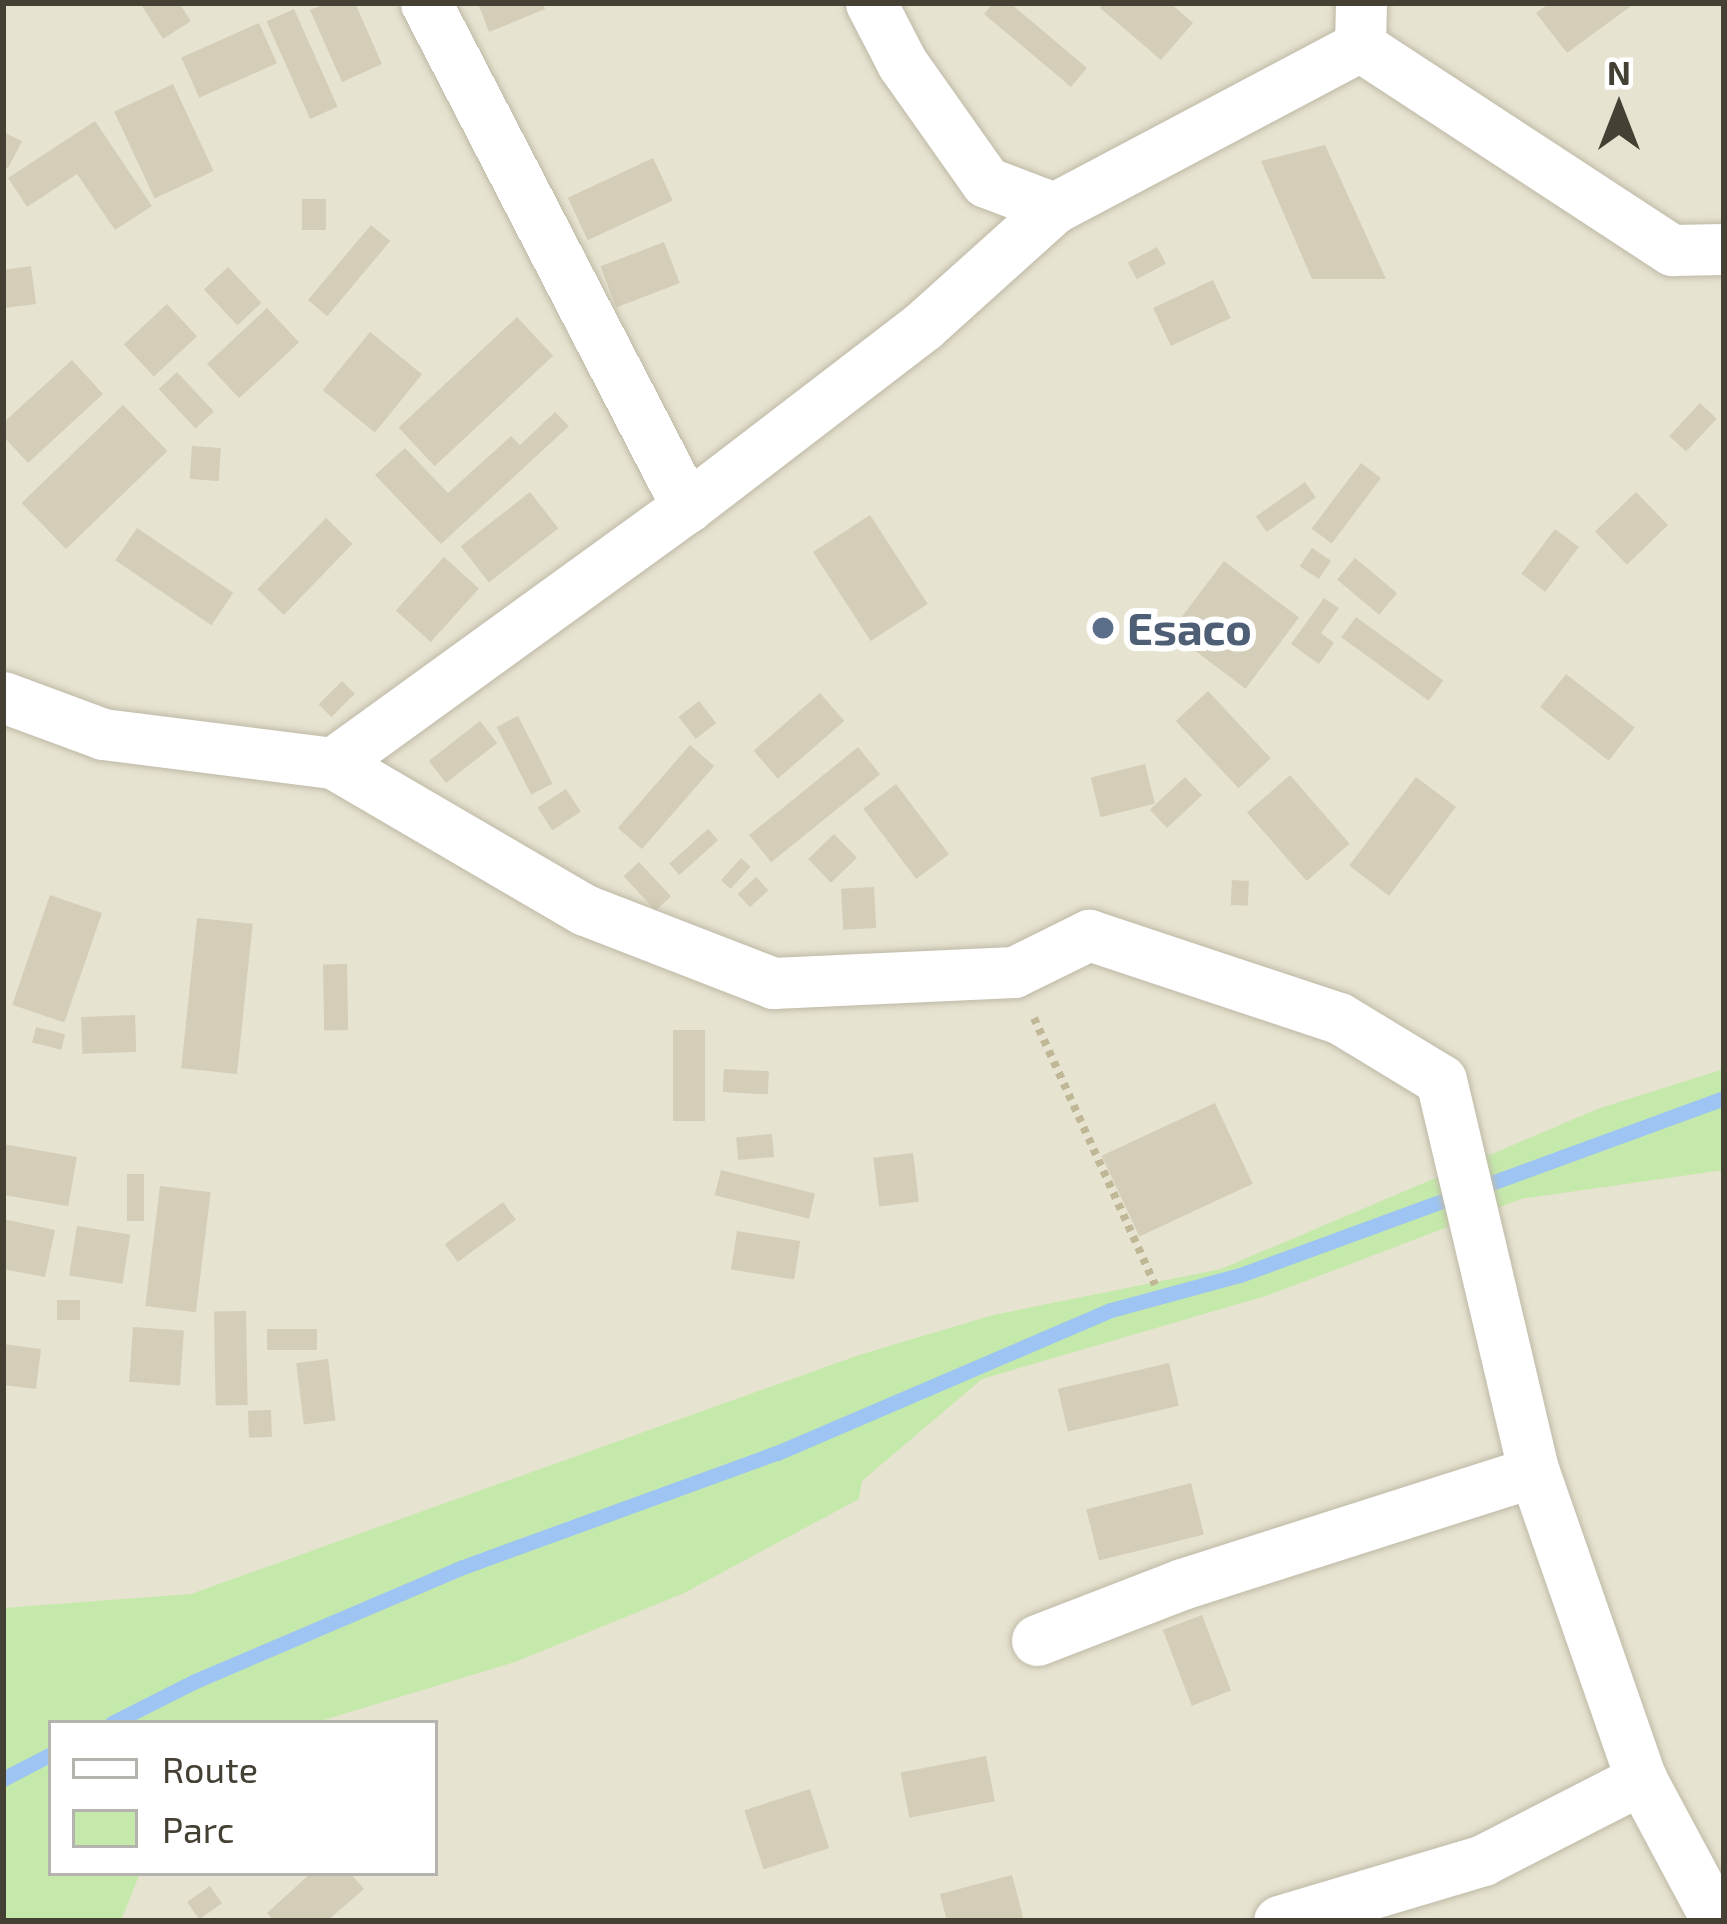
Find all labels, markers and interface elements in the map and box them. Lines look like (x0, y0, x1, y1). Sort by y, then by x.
north arrow (1559, 48, 1679, 168)
text: N (1607, 52, 1631, 92)
place label: Esaco (1127, 601, 1252, 655)
marker: Esaco (1090, 615, 1116, 641)
legend (48, 1720, 438, 1876)
text: Route (162, 1747, 258, 1790)
text: Parc (162, 1807, 234, 1850)

